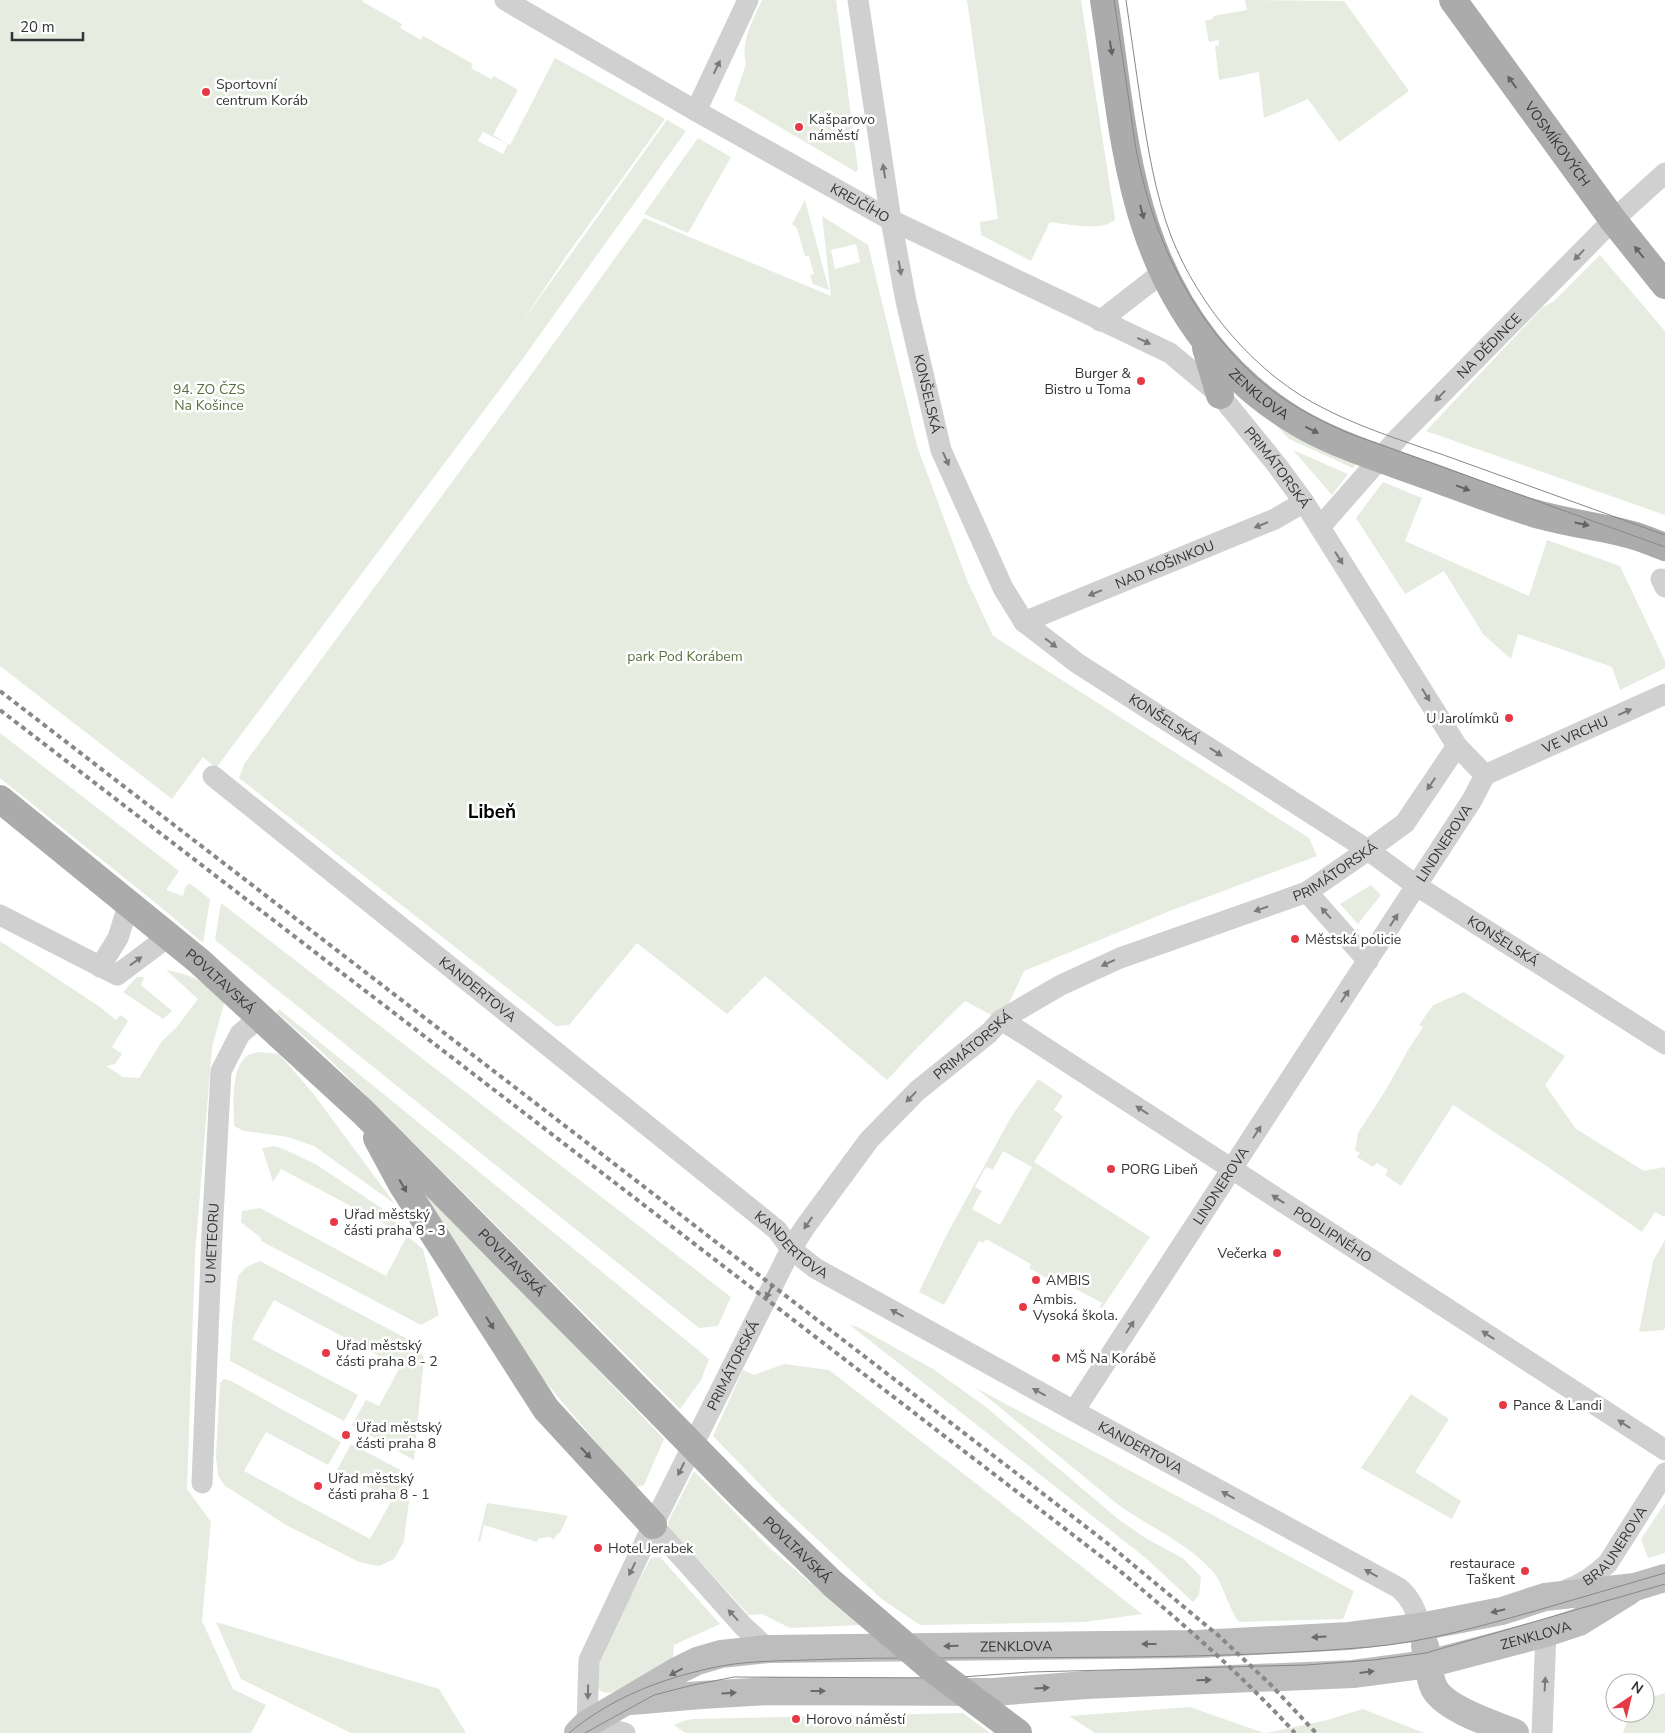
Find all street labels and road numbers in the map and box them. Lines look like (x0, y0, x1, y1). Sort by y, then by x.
street label: VOSMÍKOVÝCH (1519, 97, 1595, 191)
street label: KREJČÍHO (827, 179, 893, 227)
street label: NA DĚDINCE (1453, 309, 1526, 383)
street label: KONŠELSKÁ (909, 352, 946, 435)
street label: ZENKLOVA (1224, 364, 1292, 424)
street label: PRIMÁTORSKÁ (1239, 423, 1314, 512)
street label: NAD KOŠINKOU (1112, 536, 1217, 594)
street label: KONŠELSKÁ (1125, 690, 1203, 749)
street label: VE VRCHU (1538, 712, 1612, 758)
street label: LINDNEROVA (1412, 801, 1477, 886)
street label: PRIMÁTORSKÁ (1290, 837, 1382, 906)
street label: KONŠELSKÁ (1464, 912, 1542, 971)
street label: POVLTAVSKÁ (181, 945, 259, 1018)
street label: KANDERTOVA (435, 953, 520, 1026)
street label: PRIMÁTORSKÁ (929, 1007, 1016, 1084)
street label: LINDNEROVA (1189, 1143, 1254, 1229)
street label: U METEORU (201, 1202, 224, 1284)
street label: PODLIPNÉHO (1290, 1202, 1375, 1267)
street label: KANDERTOVA (750, 1207, 831, 1283)
street label: POVLTAVSKÁ (474, 1225, 549, 1301)
street label: PRIMÁTORSKÁ (703, 1317, 764, 1414)
street label: KANDERTOVA (1095, 1417, 1186, 1479)
street label: BRAUNEROVA (1579, 1503, 1652, 1590)
street label: POVLTAVSKÁ (759, 1512, 835, 1587)
street label: ZENKLOVA (1499, 1616, 1573, 1655)
street label: ZENKLOVA (980, 1637, 1052, 1657)

